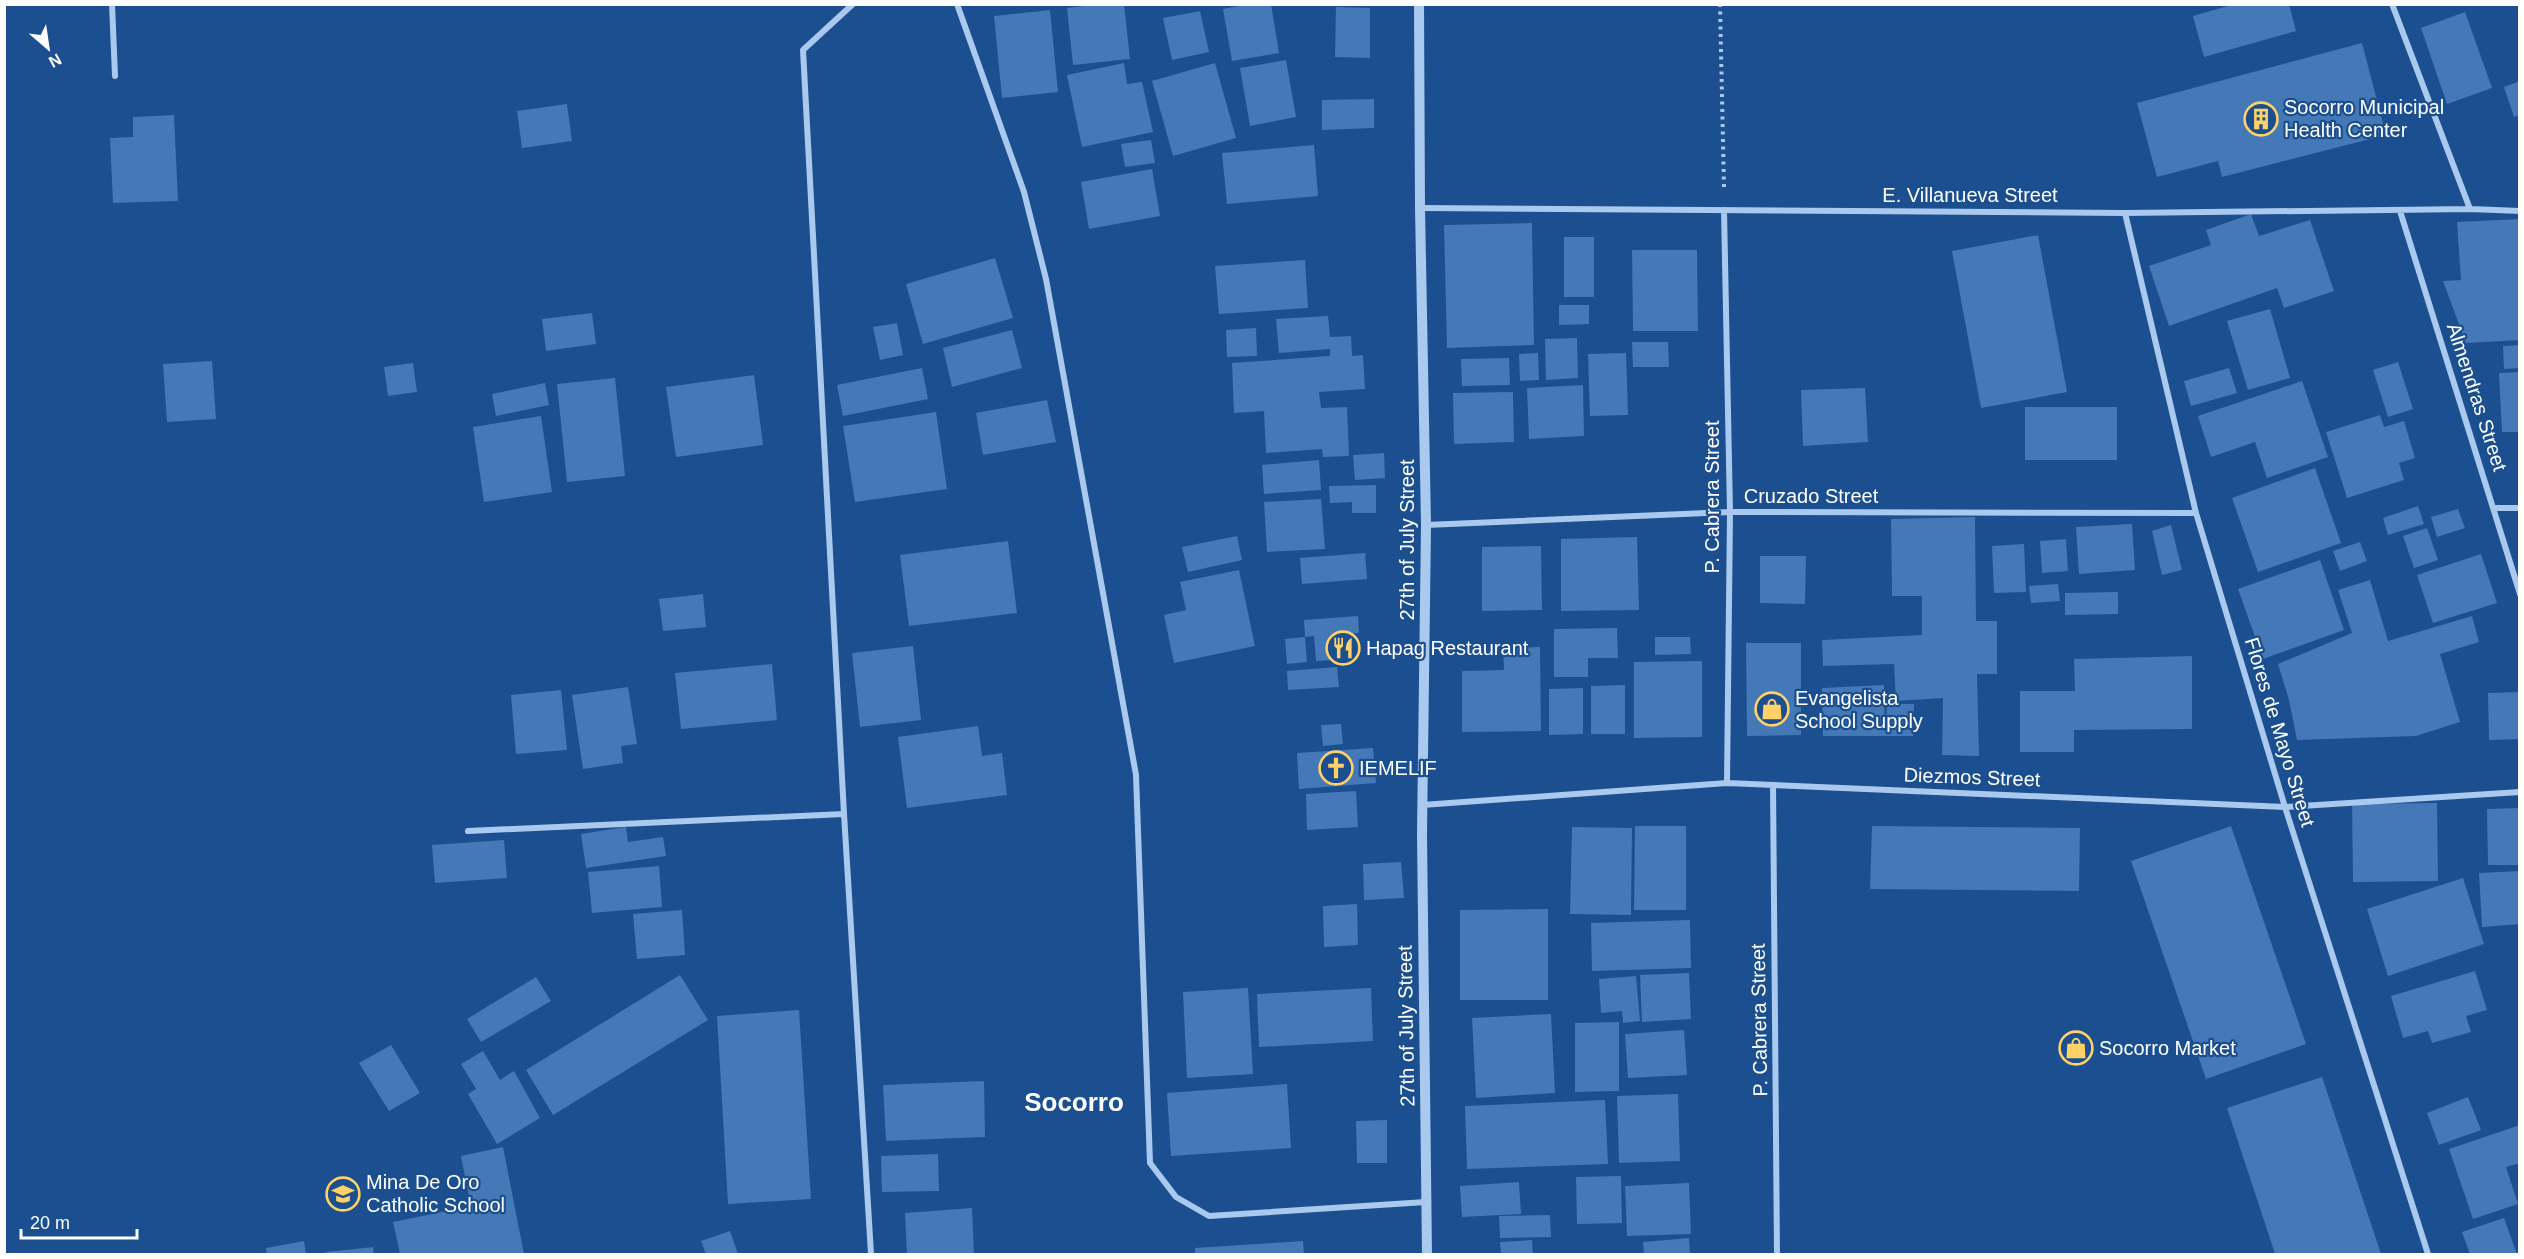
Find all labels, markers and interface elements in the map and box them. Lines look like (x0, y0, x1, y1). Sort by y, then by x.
north arrow (18, 18, 78, 78)
text: N (46, 50, 64, 71)
place label: Socorro Municipal Health Center (2284, 96, 2444, 141)
building icon: Socorro Municipal Health Center (2243, 101, 2279, 137)
street label: E. Villanueva Street (1882, 184, 2058, 206)
street label: Almendras Street (2443, 320, 2511, 474)
street label: P. Cabrera Street (1701, 420, 1723, 574)
street label: 27th of July Street (1396, 459, 1418, 621)
street label: Cruzado Street (1744, 485, 1879, 507)
restaurant icon: Hapag Restaurant (1325, 630, 1361, 666)
street label: Flores de Mayo Street (2241, 635, 2319, 830)
place label: Hapag Restaurant (1366, 637, 1529, 659)
place label: Evangelista School Supply (1795, 687, 1923, 732)
shop icon: Evangelista School Supply (1754, 691, 1790, 727)
church icon: IEMELIF (1318, 750, 1354, 786)
place label: IEMELIF (1359, 757, 1437, 779)
street label: Diezmos Street (1903, 764, 2041, 790)
street label: P. Cabrera Street (1747, 943, 1771, 1097)
street label: 27th of July Street (1394, 945, 1418, 1107)
shop icon: Socorro Market (2058, 1030, 2094, 1066)
place label: Socorro Market (2099, 1037, 2236, 1059)
district label: Socorro (1024, 1087, 1124, 1117)
place label: Mina De Oro Catholic School (366, 1171, 505, 1216)
school or university icon: Mina De Oro Catholic School (325, 1176, 361, 1212)
scale bar (21, 1202, 136, 1240)
text: 20 m (30, 1213, 70, 1233)

